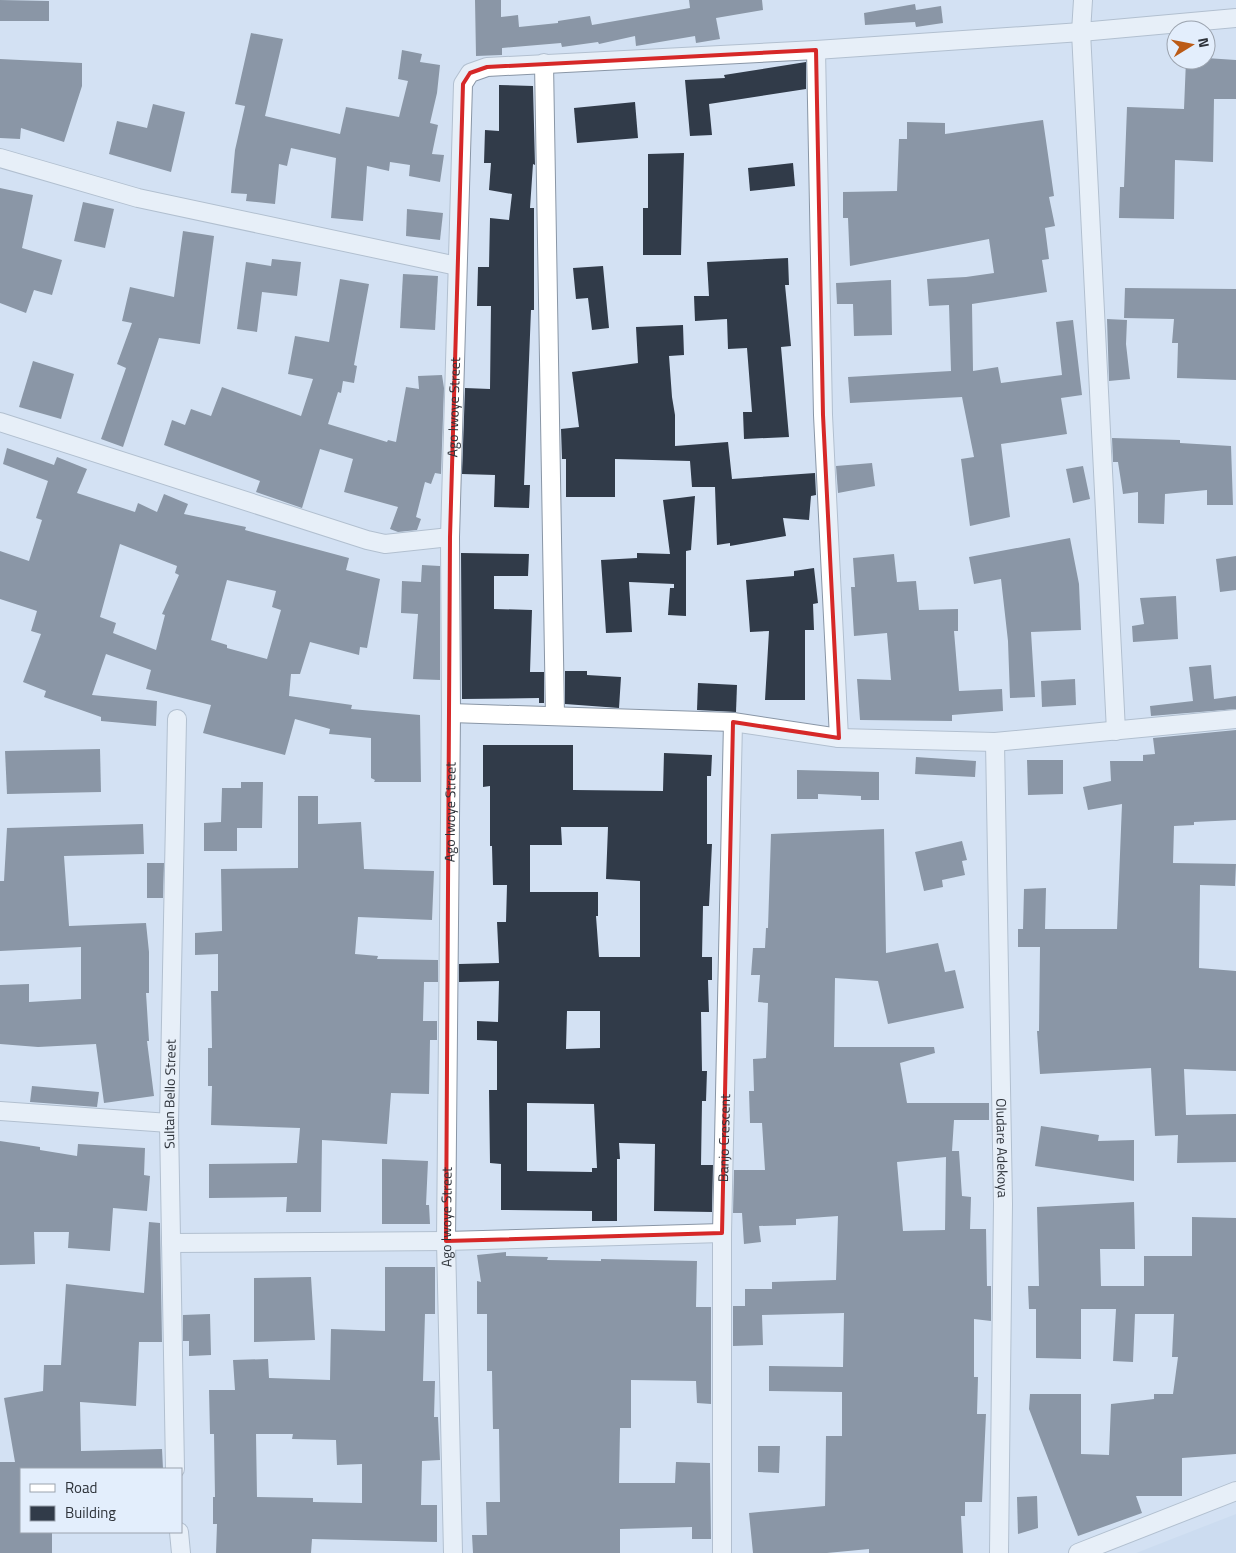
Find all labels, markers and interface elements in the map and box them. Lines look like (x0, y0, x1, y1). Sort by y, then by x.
north arrow (1166, 20, 1216, 70)
text: N (1193, 36, 1215, 49)
street label: Ago Iwoye Street (441, 357, 465, 458)
street label: Ago Iwoye Street (439, 762, 461, 862)
street label: Sultan Bello Street (158, 1039, 181, 1149)
street label: Banjo Crescent (712, 1094, 735, 1182)
street label: Oludare Adekoya (991, 1098, 1014, 1198)
street label: Ago Iwoye Street (435, 1167, 457, 1267)
legend (20, 1468, 182, 1533)
text: Road (65, 1476, 97, 1499)
text: Building (65, 1501, 116, 1524)

